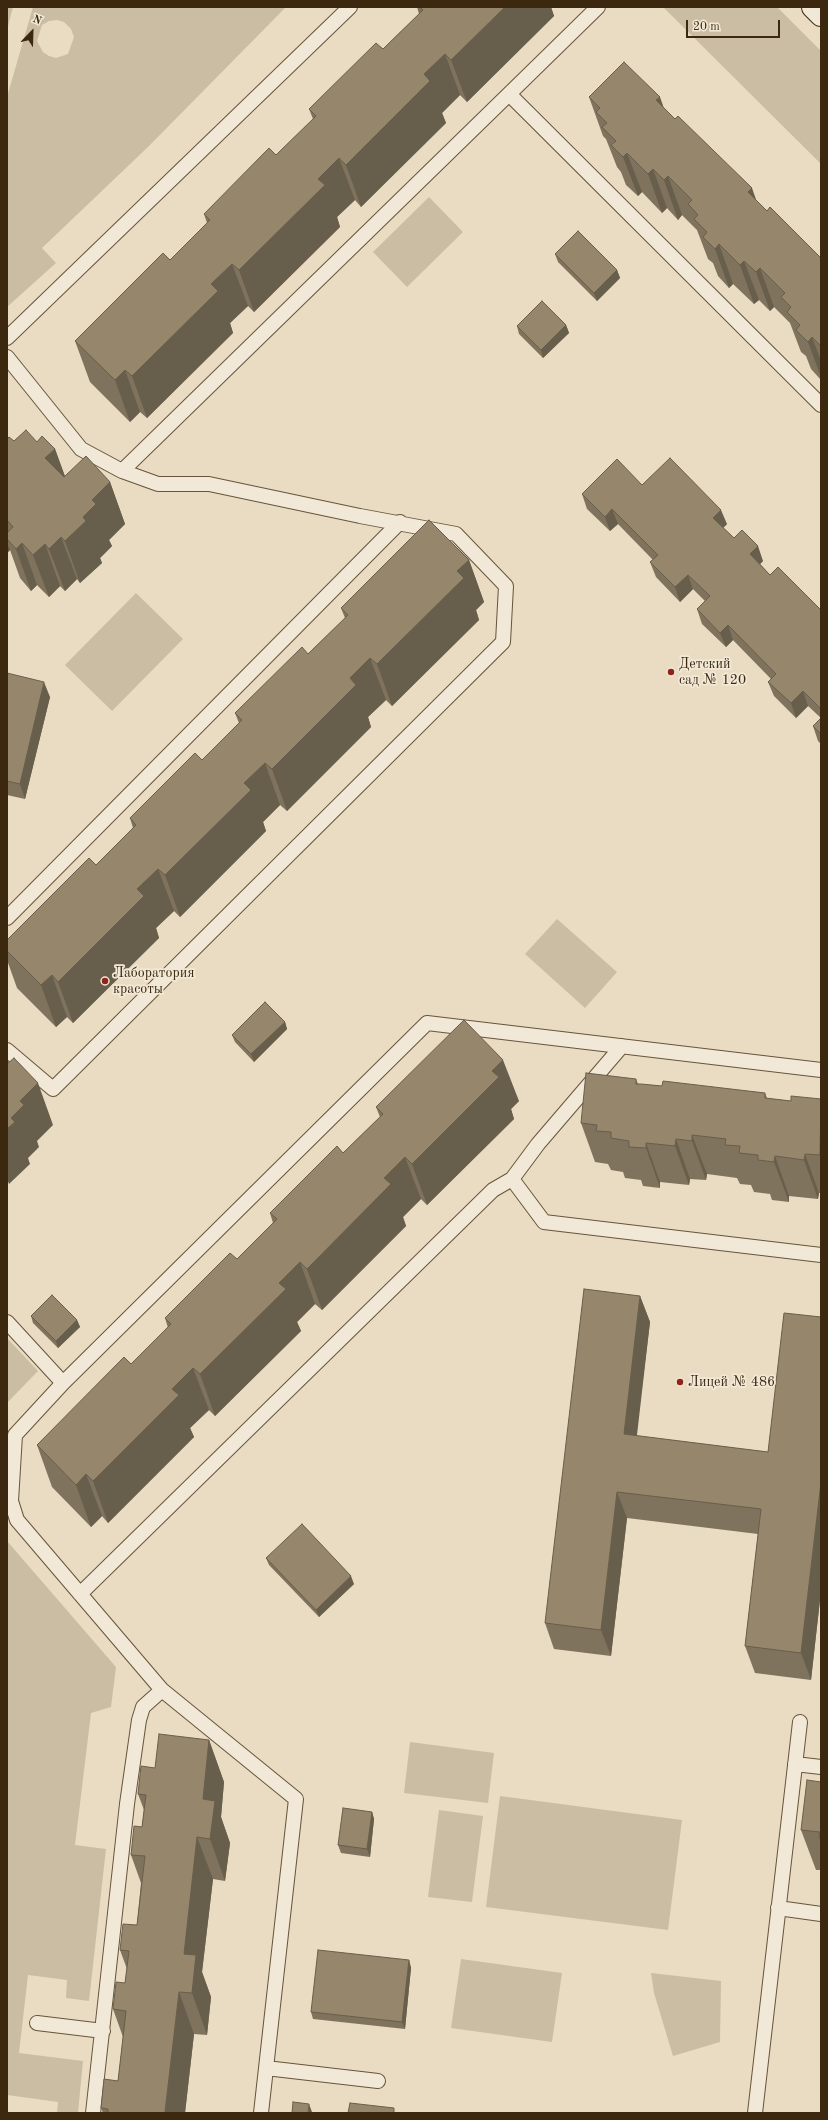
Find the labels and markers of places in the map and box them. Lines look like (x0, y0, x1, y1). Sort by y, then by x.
place label: Детский сад № 120 (679, 656, 746, 688)
marker: Детский сад № 120 (666, 667, 676, 677)
place label: Лаборатория красоты (113, 965, 194, 998)
marker: Лаборатория красоты (100, 976, 110, 986)
place label: Лицей № 486 (688, 1374, 775, 1390)
marker: Лицей № 486 (675, 1377, 685, 1387)

